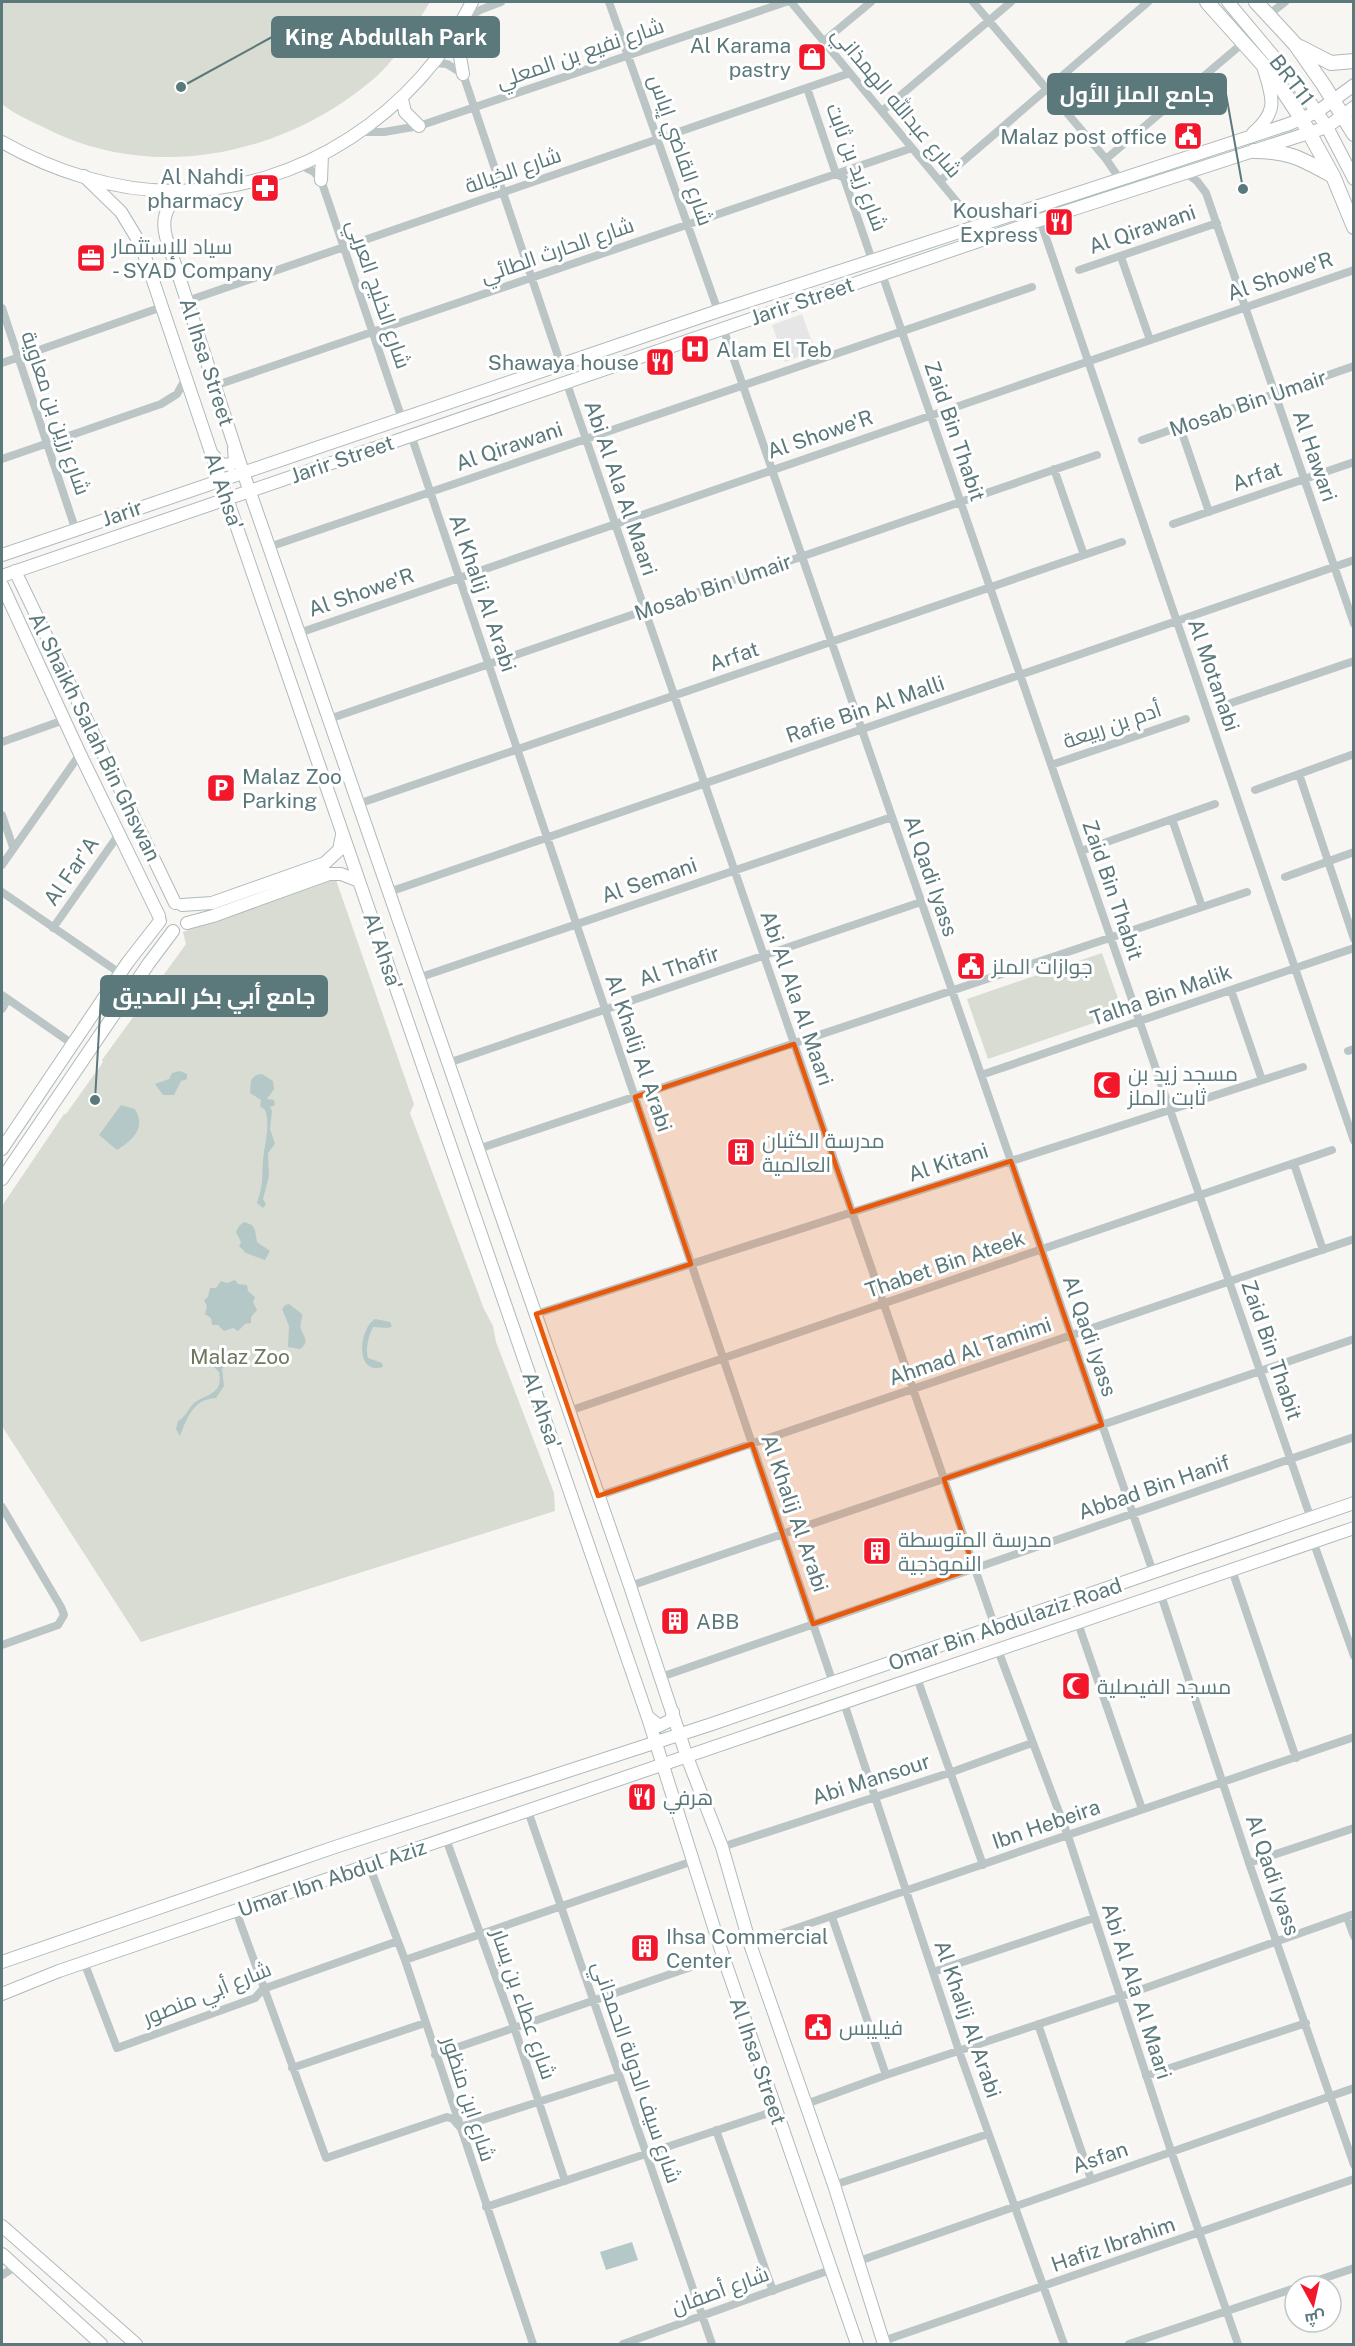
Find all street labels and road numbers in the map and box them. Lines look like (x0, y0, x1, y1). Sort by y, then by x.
street label: شارع نفيع بن المعلي (493, 13, 668, 97)
street label: شارع عبدالله الهمذاني (824, 21, 968, 185)
street label: BRT11 (1264, 50, 1320, 110)
street label: شارع القاضي إياس (641, 71, 719, 230)
street label: شارع زيد بن ثابت (819, 100, 893, 235)
street label: شارع الخيالة (462, 142, 565, 200)
street label: Al Qirawani (1085, 199, 1199, 259)
street label: شارع الحارث الطائي (477, 212, 638, 292)
street label: شارع الخليج العربي (338, 216, 416, 373)
street label: Al Showe'R (1224, 246, 1336, 306)
street label: Jarir Street (747, 272, 857, 330)
street label: Al Ihsa Street (175, 295, 239, 429)
street label: شارع رزين بن معاوية (14, 328, 96, 499)
street label: Zaid Bin Thabit (919, 358, 991, 504)
street label: Mosab Bin Umair (1166, 364, 1330, 442)
street label: Abi Al Ala Al Maari (579, 397, 663, 579)
street label: Al Showe'R (764, 404, 876, 464)
street label: Al Hawari (1288, 407, 1342, 505)
street label: Al Qirawani (452, 416, 566, 476)
street label: Jarir Street (287, 430, 397, 488)
street label: Al Ahsa' (199, 449, 249, 533)
street label: Arfat (1229, 456, 1285, 496)
street label: Jarir (98, 494, 146, 532)
street label: Al Khalij Al Arabi (444, 511, 522, 675)
street label: Mosab Bin Umair (631, 548, 795, 626)
street label: Al Showe'R (305, 562, 417, 622)
street label: Al Shaikh Salah Bin Ghswan (24, 609, 166, 865)
street label: Al Motanabi (1183, 615, 1245, 735)
street label: Arfat (706, 636, 762, 676)
street label: Rafie Bin Al Malli (782, 670, 948, 748)
street label: أدم بن ربيعة (1060, 697, 1165, 755)
street label: Al Qadi Iyass (899, 812, 963, 940)
street label: Zaid Bin Thabit (1077, 817, 1149, 963)
street label: Al Far'A (38, 832, 104, 910)
street label: Al Semani (598, 852, 700, 908)
street label: Abi Al Ala Al Maari (755, 907, 839, 1089)
street label: Al Ahsa' (358, 909, 408, 993)
street label: Al Thafir (635, 941, 723, 991)
street label: Talha Bin Malik (1087, 959, 1235, 1031)
street label: Al Khalij Al Arabi (600, 971, 678, 1135)
street label: Al Kitani (905, 1137, 991, 1187)
street label: Thabet Bin Ateek (862, 1225, 1028, 1303)
street label: Al Qadi Iyass (1058, 1272, 1122, 1400)
street label: Zaid Bin Thabit (1236, 1277, 1308, 1423)
street label: Ahmad Al Tamimi (885, 1311, 1055, 1391)
street label: Al Ahsa' (517, 1368, 567, 1452)
street label: Al Khalij Al Arabi (756, 1431, 834, 1595)
street label: Abbad Bin Hanif (1075, 1449, 1233, 1525)
street label: Omar Bin Abdulaziz Road (885, 1572, 1125, 1676)
street label: Abi Mansour (809, 1748, 933, 1810)
street label: Ibn Hebeira (989, 1794, 1103, 1854)
street label: Al Qadi Iyass (1241, 1811, 1305, 1939)
street label: Umar Ibn Abdul Aziz (235, 1834, 429, 1922)
street label: Abi Al Ala Al Maari (1097, 1900, 1177, 2082)
street label: شارع عطاء بن يسار (484, 1925, 561, 2083)
street label: Al Khalij Al Arabi (929, 1937, 1007, 2101)
street label: شارع أبي منصور (138, 1956, 276, 2034)
street label: شارع سيف الدولة الحمداني (583, 1958, 687, 2188)
street label: Al Ihsa Street (725, 1994, 791, 2128)
street label: شارع ابن منظور (435, 2032, 501, 2165)
street label: Asfan (1069, 2136, 1131, 2178)
street label: Hafiz Ibrahim (1048, 2211, 1178, 2277)
street label: شارع أصفان (668, 2261, 773, 2321)

